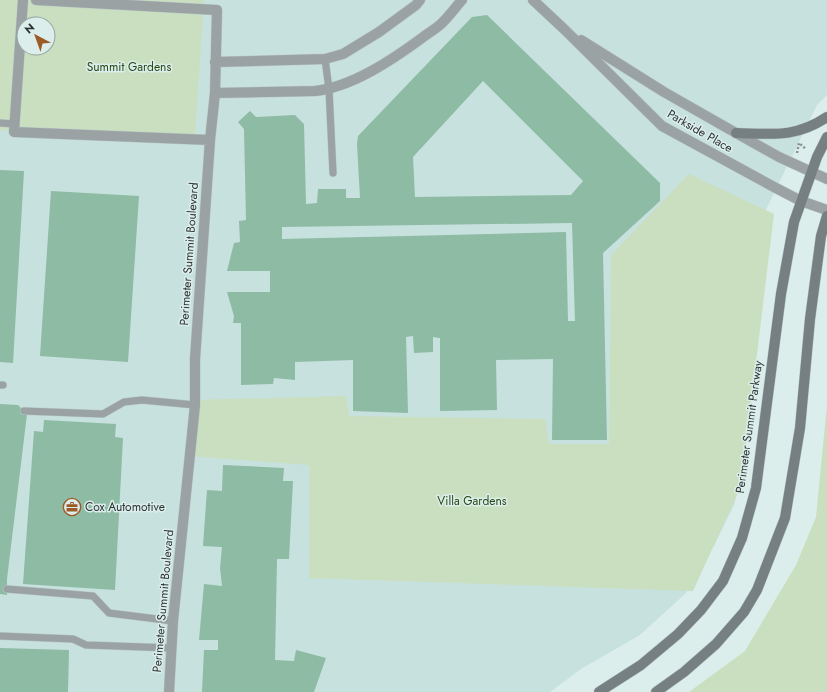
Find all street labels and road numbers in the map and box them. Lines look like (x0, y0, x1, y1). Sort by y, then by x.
street label: Parkside Place (664, 105, 736, 157)
street label: Perimeter Summit Boulevard (175, 182, 203, 326)
street label: Perimeter Summit Parkway (731, 359, 767, 495)
street label: Perimeter Summit Boulevard (148, 529, 178, 673)

